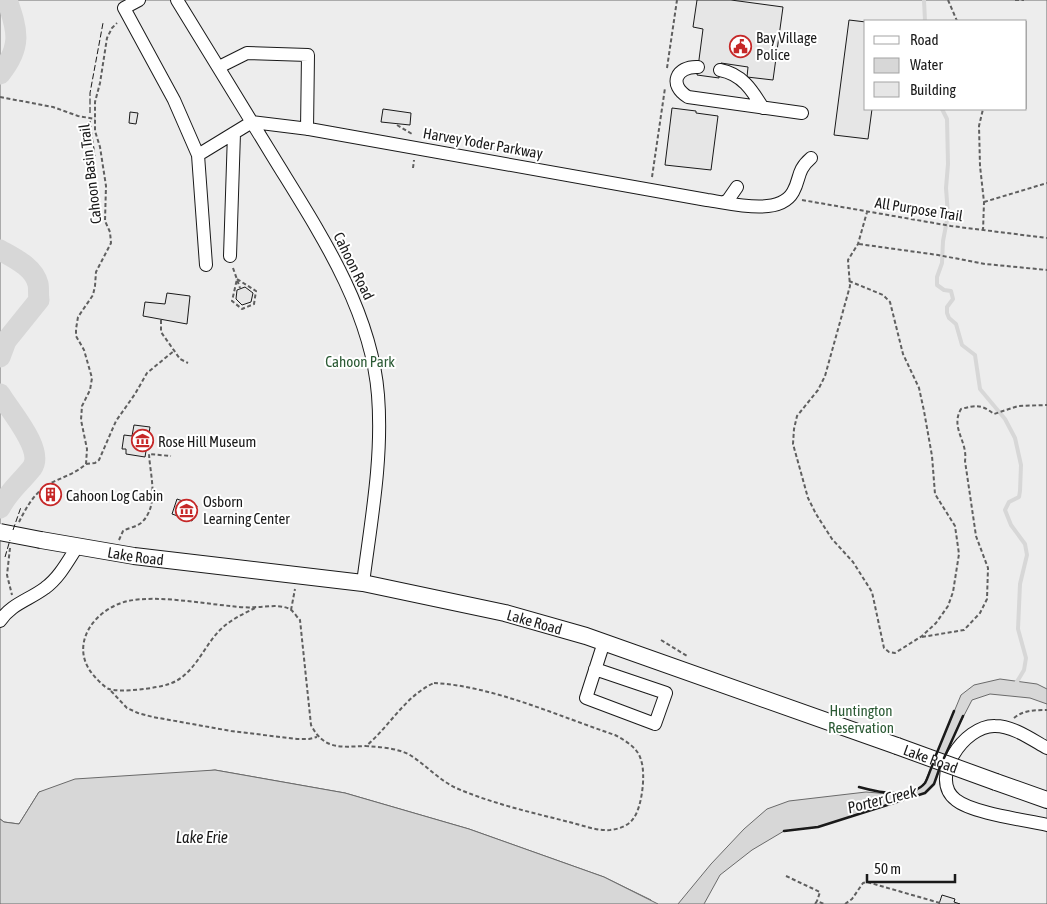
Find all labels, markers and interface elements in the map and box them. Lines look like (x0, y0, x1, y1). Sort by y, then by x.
legend (864, 20, 1027, 110)
place label: Bay Village Police (756, 29, 817, 63)
text: Road (910, 31, 939, 48)
public building icon: Bay Village Police (728, 34, 752, 58)
text: Water (910, 56, 943, 73)
text: Building (910, 81, 956, 98)
street label: Cahoon Basin Trail (75, 123, 105, 225)
street label: Harvey Yoder Parkway (422, 124, 544, 162)
street label: All Purpose Trail (874, 194, 964, 224)
street label: Cahoon Road (330, 229, 378, 303)
park label: Cahoon Park (325, 353, 395, 370)
museum icon: Rose Hill Museum (130, 429, 154, 453)
place label: Rose Hill Museum (158, 433, 256, 450)
building icon: Cahoon Log Cabin (38, 483, 62, 507)
place label: Cahoon Log Cabin (66, 487, 163, 504)
place label: Osborn Learning Center (203, 493, 290, 527)
museum icon: Osborn Learning Center (175, 498, 199, 522)
street label: Lake Road (106, 543, 165, 568)
street label: Lake Road (505, 606, 564, 637)
park label: Huntington Reservation (828, 702, 894, 736)
street label: Lake Road (901, 741, 960, 776)
water label: Porter Creek (845, 781, 920, 816)
water label: Lake Erie (176, 828, 228, 846)
scale bar (867, 852, 954, 884)
text: 50 m (874, 860, 901, 877)

